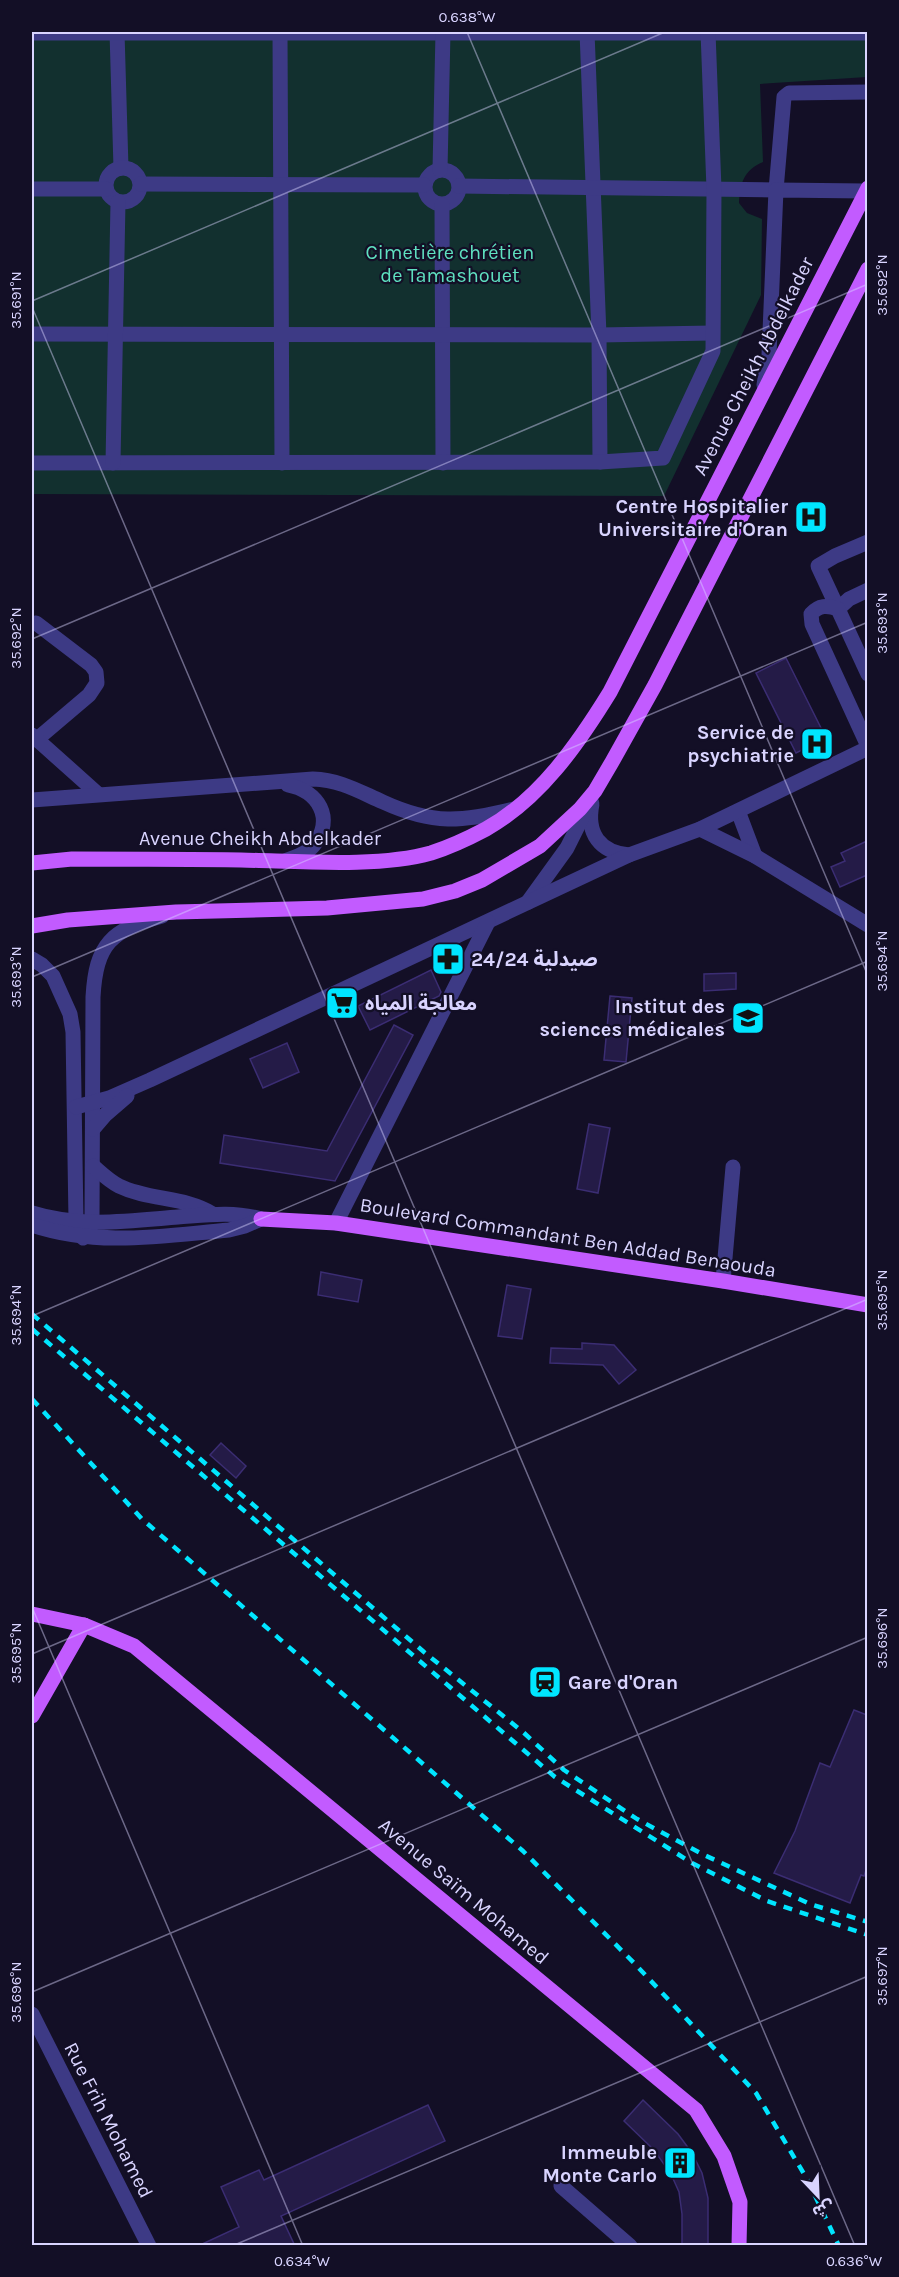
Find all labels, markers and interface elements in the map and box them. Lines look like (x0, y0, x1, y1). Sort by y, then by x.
text: 0.638°W (439, 8, 496, 26)
park label: Cimetière chrétien de Tamashouet (366, 241, 534, 287)
street label: Avenue Cheikh Abdelkader (688, 253, 819, 479)
text: 35.692°N (873, 254, 891, 316)
text: 35.691°N (7, 271, 25, 329)
place label: Centre Hospitalier Universitaire d'Oran (598, 495, 788, 541)
hospital icon: Centre Hospitalier Universitaire d'Oran (793, 499, 829, 535)
text: 35.693°N (873, 592, 891, 654)
text: 35.692°N (7, 607, 25, 669)
place label: Service de psychiatrie (687, 721, 794, 767)
hospital icon: Service de psychiatrie (799, 726, 835, 762)
street label: Avenue Cheikh Abdelkader (139, 827, 382, 850)
text: 35.694°N (873, 930, 891, 992)
pharmacy icon: صيدلية 24/24 (430, 941, 466, 977)
text: 35.693°N (7, 946, 25, 1008)
place label: صيدلية 24/24 (471, 948, 598, 971)
supermarket icon: معالجة المياه (324, 985, 360, 1021)
place label: معالجة المياه (365, 992, 477, 1015)
place label: Institut des sciences médicales (539, 995, 725, 1041)
school or university icon: Institut des sciences médicales (730, 1000, 766, 1036)
street label: Boulevard Commandant Ben Addad Benaouda (358, 1193, 778, 1282)
text: 35.695°N (873, 1269, 891, 1331)
text: 35.694°N (7, 1284, 25, 1346)
text: 35.696°N (873, 1607, 891, 1669)
text: 35.695°N (7, 1622, 25, 1684)
station icon: Gare d'Oran (527, 1664, 563, 1700)
place label: Gare d'Oran (568, 1671, 678, 1694)
street label: Avenue Saïm Mohamed (374, 1814, 553, 1969)
text: 35.697°N (873, 1946, 891, 2006)
text: 35.696°N (7, 1961, 25, 2023)
street label: Rue Frih Mohamed (59, 2039, 158, 2202)
place label: Immeuble Monte Carlo (543, 2141, 657, 2187)
building icon: Immeuble Monte Carlo (662, 2145, 698, 2181)
north arrow (788, 2166, 848, 2226)
text: ش (810, 2196, 837, 2222)
text: 0.634°W (274, 2252, 331, 2270)
text: 0.636°W (826, 2252, 883, 2270)

